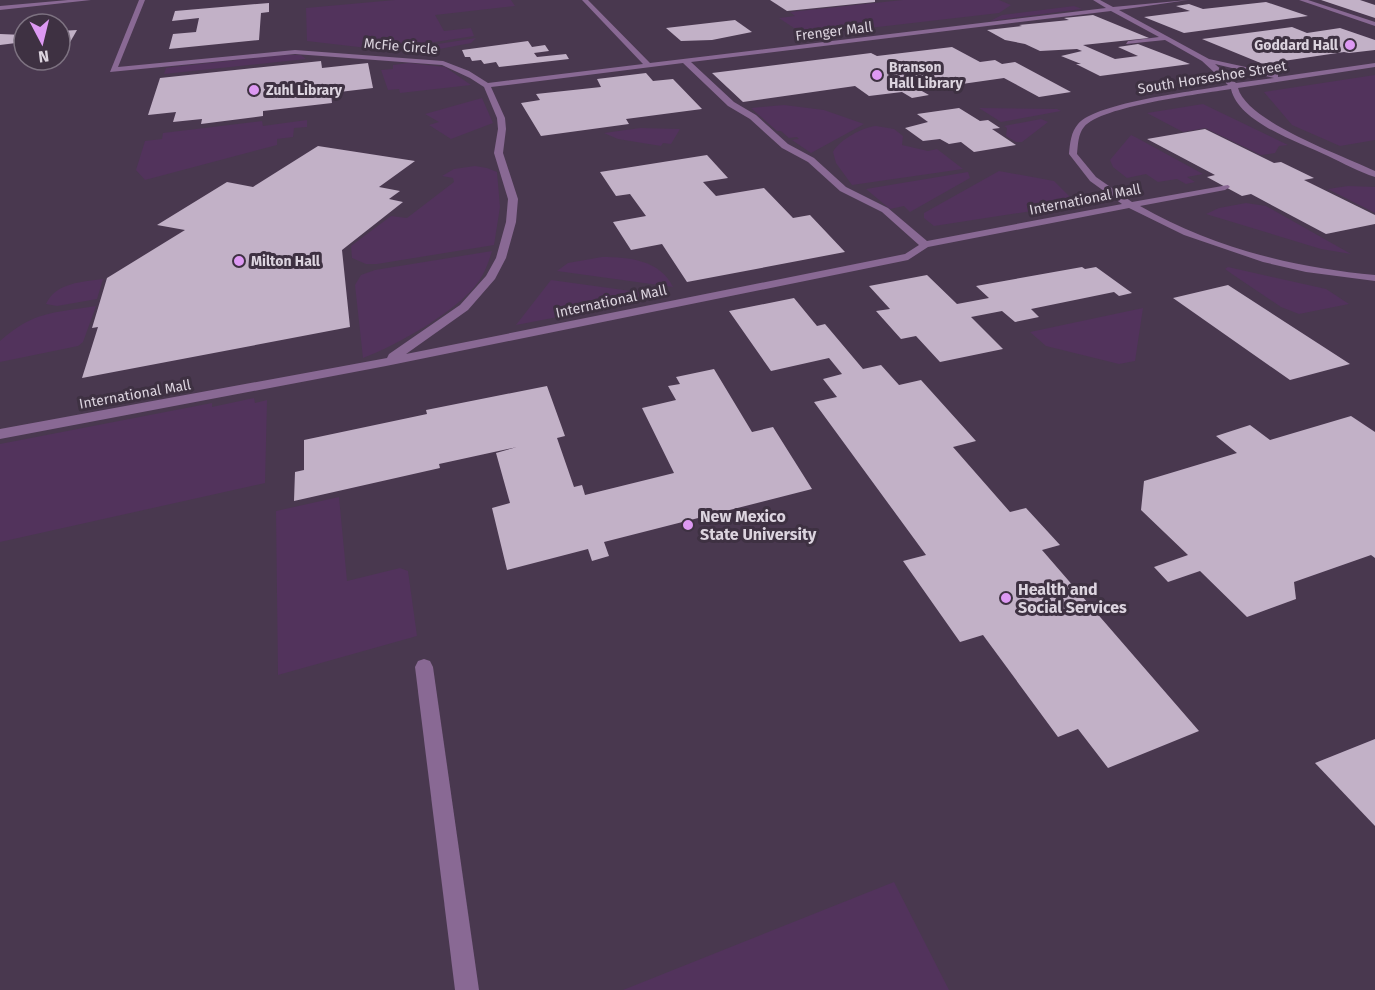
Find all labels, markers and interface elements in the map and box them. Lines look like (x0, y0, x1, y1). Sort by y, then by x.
north arrow (12, 12, 72, 72)
street label: Frenger Mall (795, 18, 874, 45)
street label: McFie Circle (363, 35, 439, 58)
place label: Goddard Hall (1254, 37, 1339, 54)
marker: Goddard Hall (1343, 38, 1357, 52)
text: N (37, 46, 50, 66)
street label: South Horseshoe Street (1137, 57, 1289, 98)
place label: Branson Hall Library (889, 59, 963, 92)
marker: Branson Hall Library (870, 68, 884, 82)
place label: Zuhl Library (266, 82, 343, 99)
marker: Zuhl Library (247, 83, 261, 97)
street label: International Mall (1028, 180, 1142, 219)
place label: Milton Hall (251, 253, 321, 270)
marker: Milton Hall (232, 254, 246, 268)
street label: International Mall (554, 281, 668, 322)
street label: International Mall (78, 376, 192, 413)
place label: New Mexico State University (700, 507, 817, 544)
marker: New Mexico State University (681, 518, 695, 532)
place label: Health and Social Services (1018, 580, 1127, 617)
marker: Health and Social Services (999, 591, 1013, 605)

